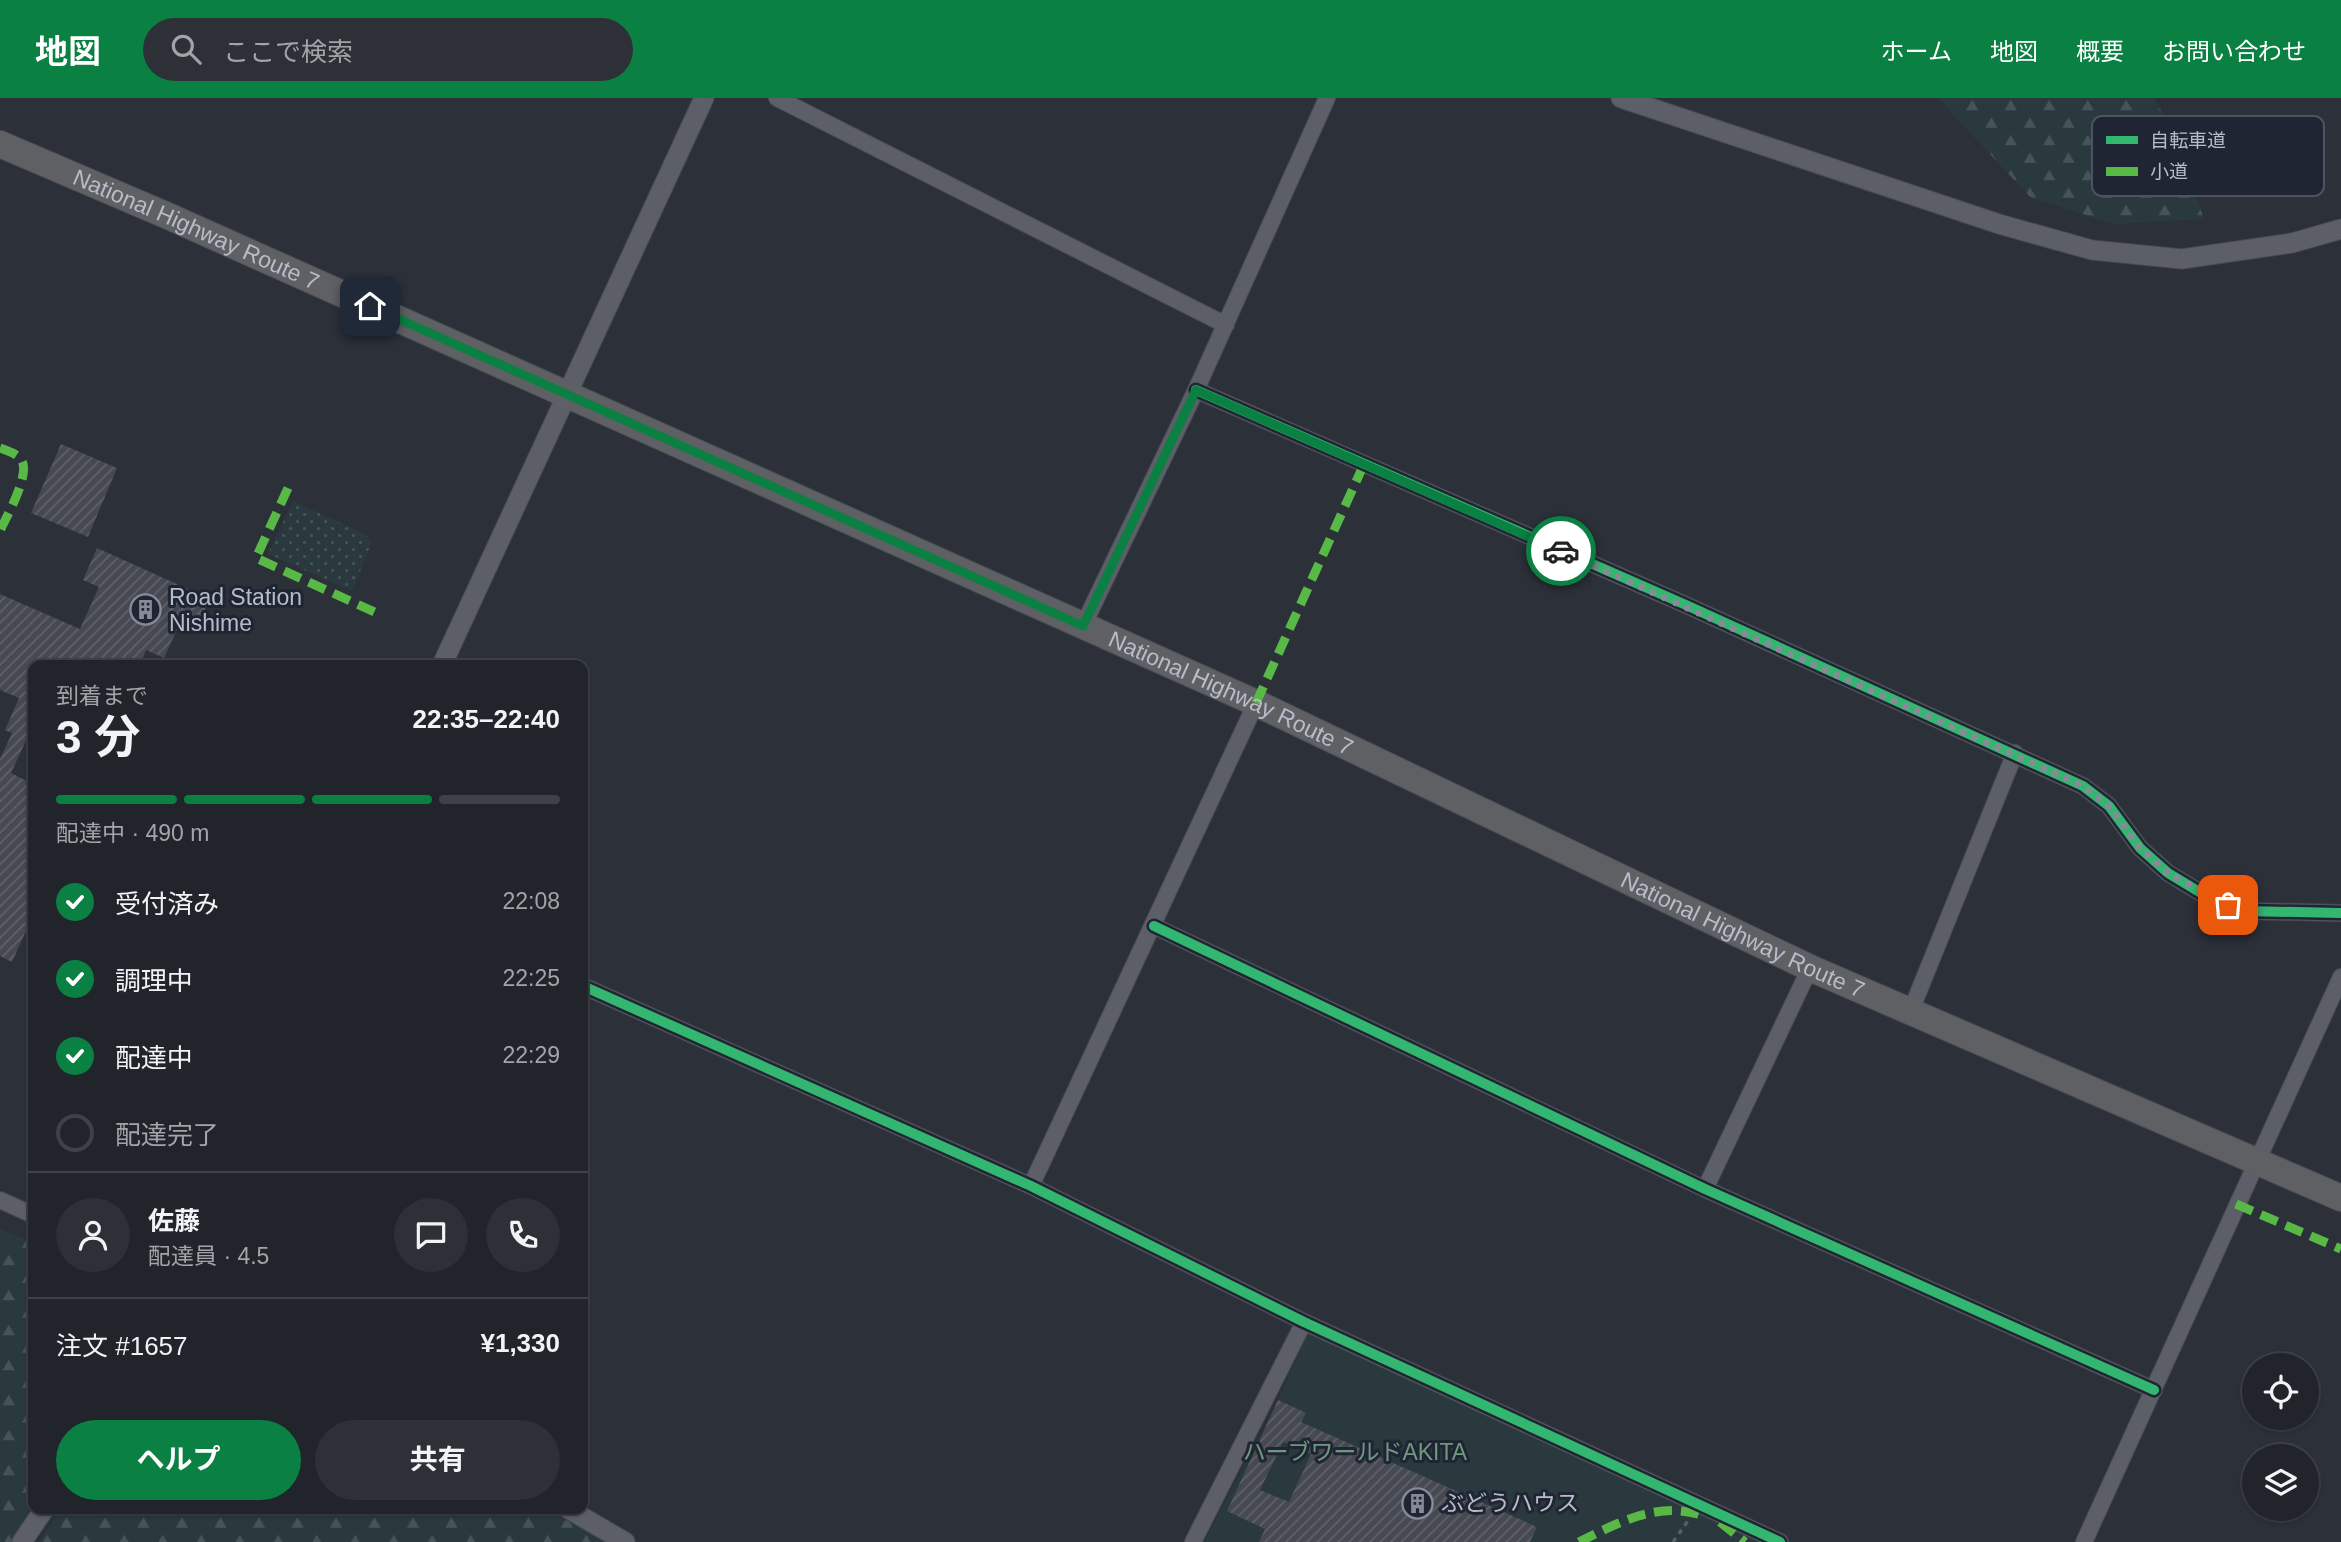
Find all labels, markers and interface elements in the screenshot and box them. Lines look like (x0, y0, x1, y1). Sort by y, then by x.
search box (143, 18, 633, 81)
icon: search (167, 30, 205, 68)
text: 地図 (35, 33, 101, 70)
text: ここで検索 (223, 37, 353, 67)
text: ホーム (1881, 38, 1952, 65)
text: 地図 (1990, 38, 2038, 65)
text: 概要 (2076, 38, 2124, 65)
text: お問い合わせ (2162, 38, 2306, 65)
legend (2092, 116, 2324, 196)
text: 自転車道 (2150, 130, 2226, 151)
text: 小道 (2150, 161, 2188, 182)
street label: National Highway Route 7 (69, 164, 323, 295)
pin (340, 276, 400, 336)
icon: home (351, 287, 389, 325)
courier (1526, 516, 1596, 586)
icon: car (1542, 532, 1580, 570)
place label: Road Station Nishime (169, 584, 302, 636)
building icon: Road Station Nishime (129, 593, 163, 627)
street label: National Highway Route 7 (1105, 626, 1357, 761)
text: 到着まで (56, 683, 148, 709)
text: 22:35–22:40 (413, 704, 560, 734)
text: 3 分 (56, 711, 140, 763)
text: 配達中 · 490 m (56, 820, 209, 846)
street label: National Highway Route 7 (1617, 867, 1869, 1003)
pin (2198, 875, 2258, 935)
icon: check (56, 883, 94, 921)
icon: bag (2209, 886, 2247, 924)
text: 22:08 (502, 888, 560, 914)
text: 受付済み (115, 889, 219, 919)
icon: check (56, 960, 94, 998)
text: 22:25 (502, 965, 560, 991)
text: 調理中 (115, 966, 193, 996)
icon: check (56, 1037, 94, 1075)
text: 22:29 (502, 1042, 560, 1068)
text: 配達中 (115, 1043, 193, 1073)
text: 配達完了 (115, 1120, 219, 1150)
button: person (56, 1198, 130, 1272)
button: chat (394, 1198, 468, 1272)
button: phone (486, 1198, 560, 1272)
text: 佐藤 (148, 1206, 200, 1236)
text: 配達員 · 4.5 (148, 1243, 269, 1269)
text: ¥1,330 (480, 1328, 560, 1358)
text: 注文 #1657 (56, 1331, 188, 1361)
map controls (2242, 1353, 2319, 1521)
button: locate (2242, 1353, 2319, 1430)
button: ヘルプ (56, 1420, 301, 1500)
button: 共有 (315, 1420, 560, 1500)
park label: ハーブワールドAKITA (1243, 1439, 1468, 1465)
button: layers (2242, 1444, 2319, 1521)
building icon: ぶどうハウス (1401, 1486, 1435, 1520)
place label: ぶどうハウス (1441, 1490, 1579, 1516)

